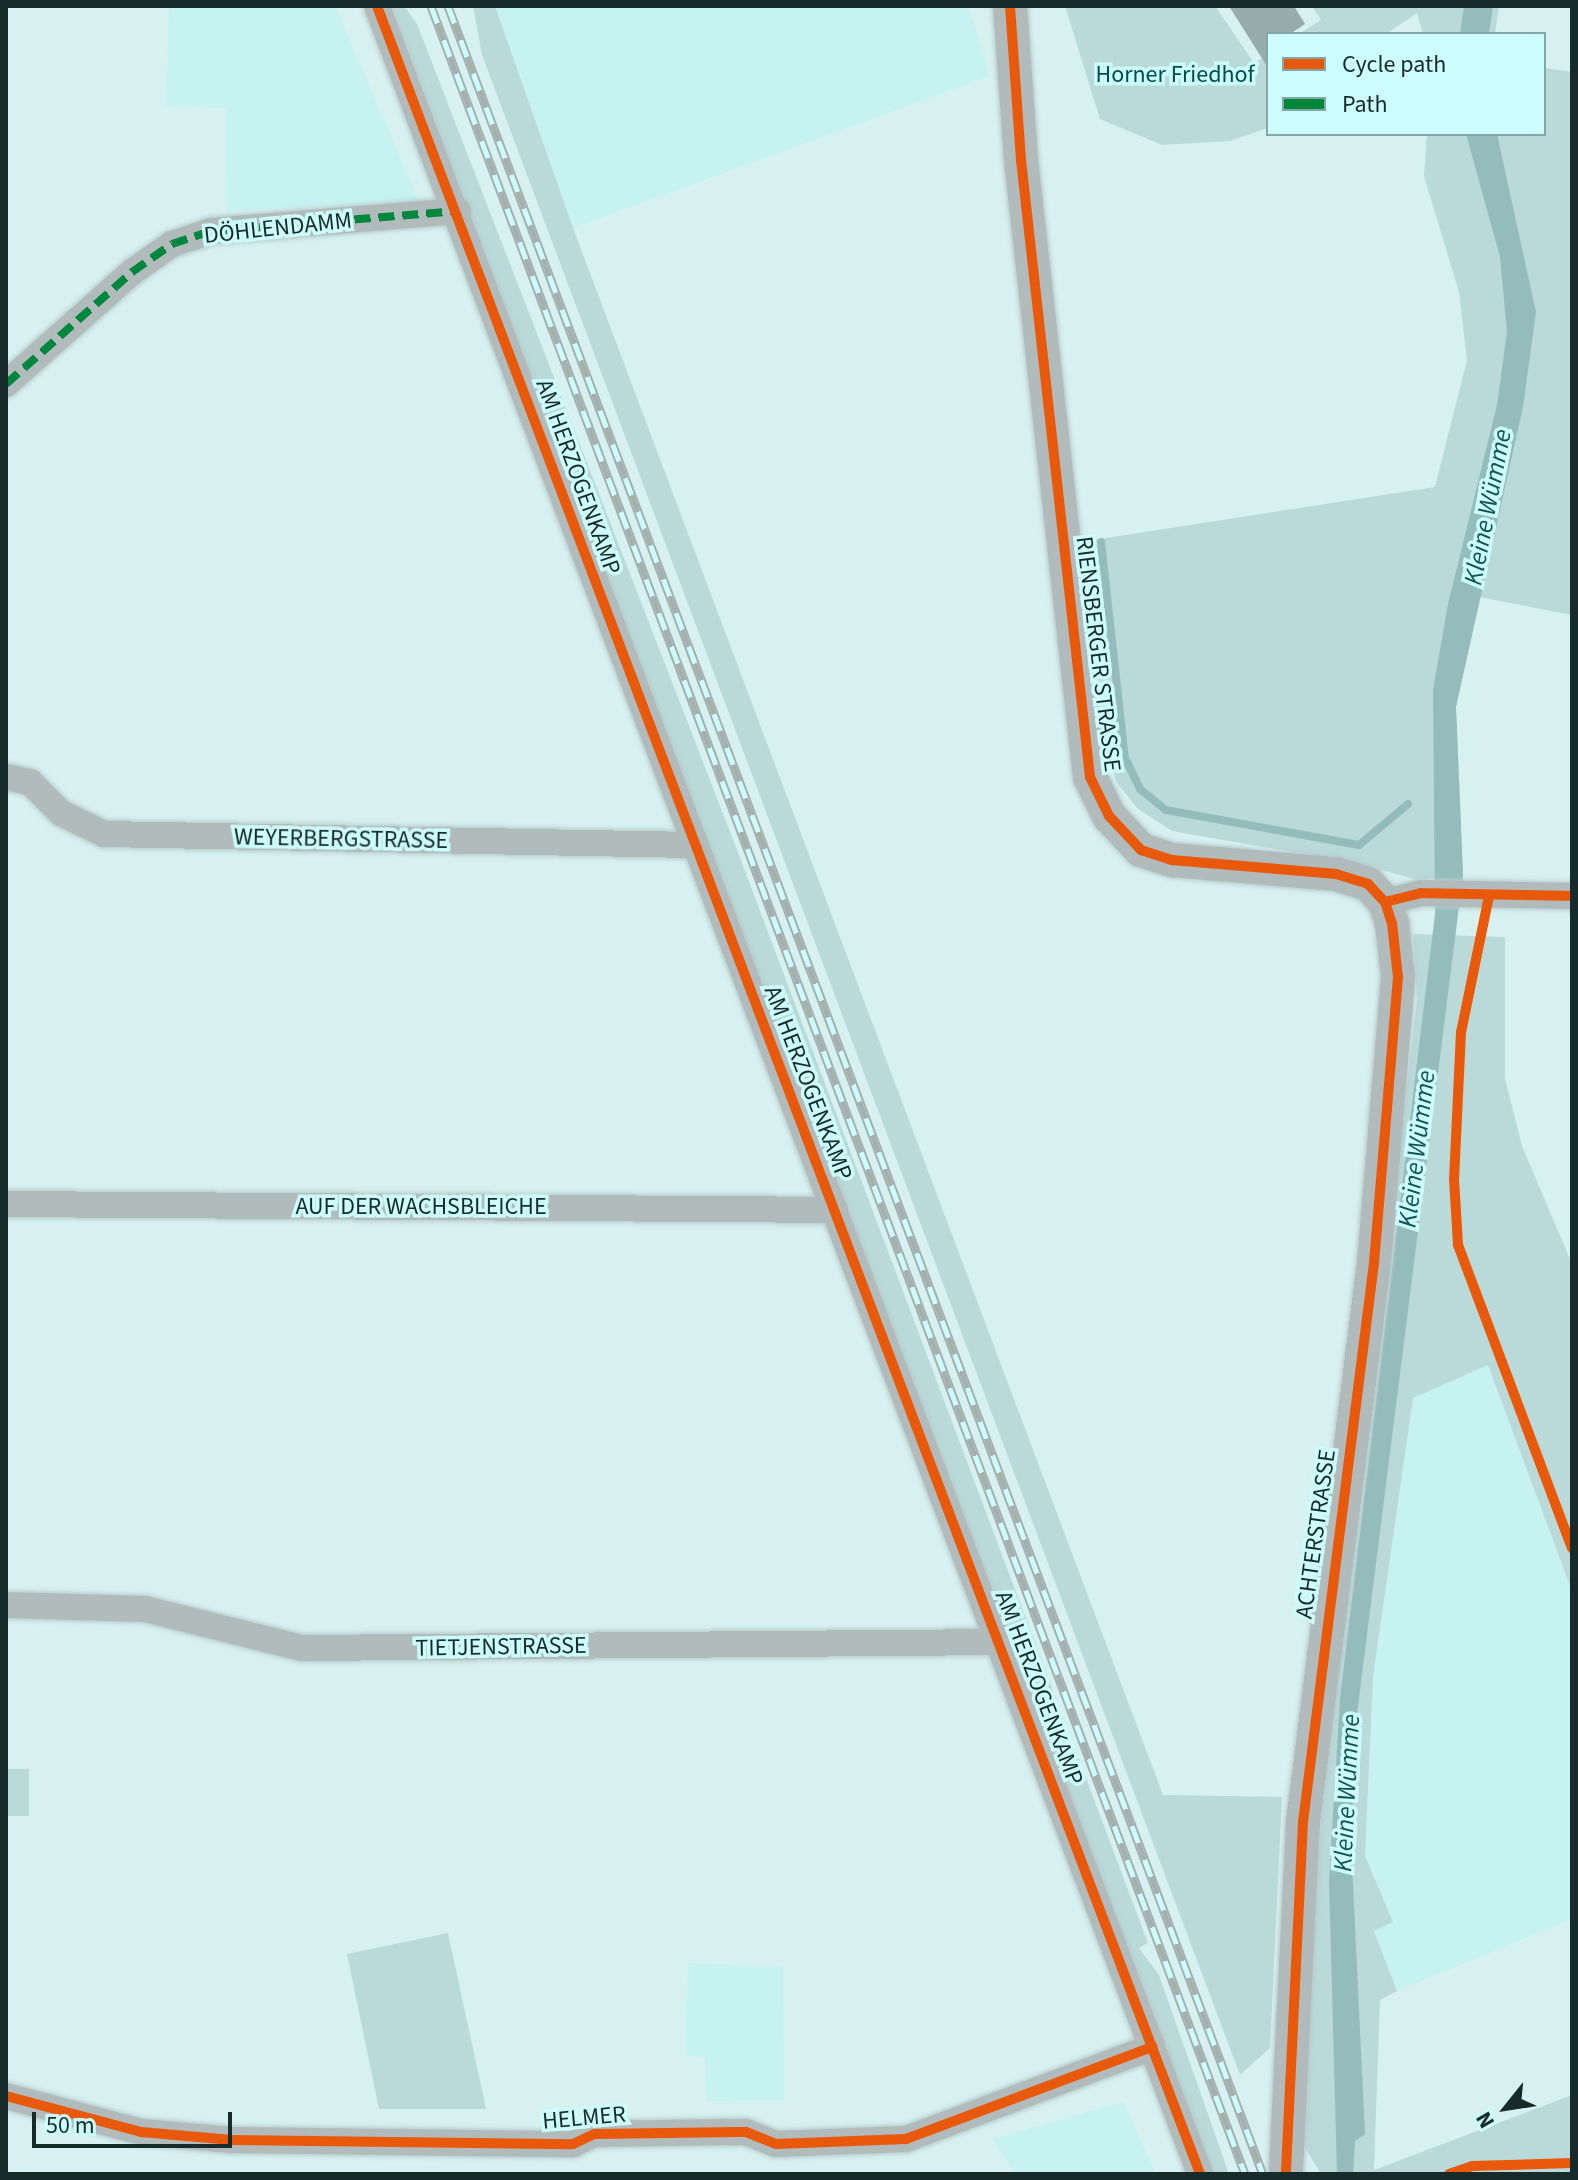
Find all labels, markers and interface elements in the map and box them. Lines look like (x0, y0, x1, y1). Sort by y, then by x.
legend (1266, 32, 1546, 136)
text: Cycle path (1342, 47, 1446, 82)
park label: Horner Friedhof (1096, 61, 1254, 89)
text: Path (1342, 87, 1388, 122)
street label: DÖHLENDAMM (203, 206, 353, 250)
street label: AM HERZOGENKAMP (529, 375, 627, 579)
water label: Kleine Wümme (1458, 426, 1518, 588)
street label: RIENSBERGER STRASSE (1069, 535, 1127, 773)
street label: WEYERBERGSTRASSE (234, 823, 448, 855)
street label: AM HERZOGENKAMP (758, 982, 858, 1184)
water label: Kleine Wümme (1392, 1069, 1442, 1229)
street label: AUF DER WACHSBLEICHE (295, 1193, 547, 1221)
street label: ACHTERSTRASSE (1290, 1447, 1342, 1621)
street label: AM HERZOGENKAMP (989, 1587, 1089, 1789)
street label: TIETJENSTRASSE (415, 1631, 587, 1663)
water label: Kleine Wümme (1327, 1713, 1367, 1873)
north arrow (1466, 2068, 1546, 2148)
scale bar (36, 2096, 236, 2146)
street label: HELMER (541, 2100, 627, 2136)
text: N (1468, 2106, 1503, 2134)
text: 50 m (46, 2108, 95, 2143)

